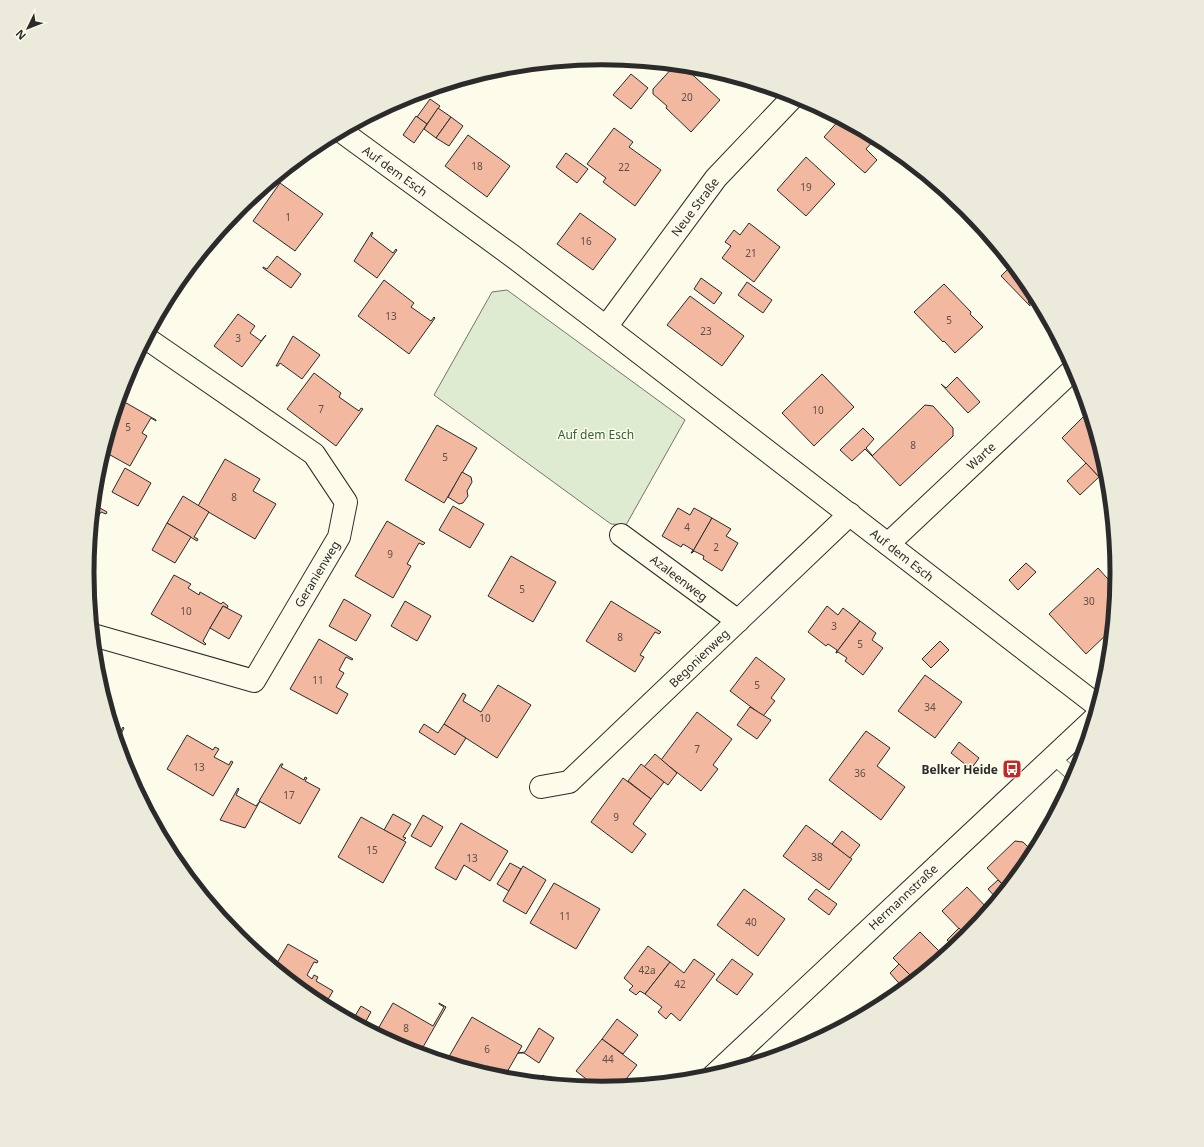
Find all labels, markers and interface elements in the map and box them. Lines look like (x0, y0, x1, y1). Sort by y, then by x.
north arrow (8, 8, 48, 48)
text: N (12, 27, 29, 44)
house number: 20 (681, 90, 693, 104)
street label: Auf dem Esch (359, 142, 431, 200)
house number: 18 (471, 159, 483, 173)
house number: 22 (618, 160, 630, 174)
street label: Neue Straße (667, 174, 723, 240)
house number: 19 (800, 180, 812, 194)
house number: 1 (285, 210, 291, 224)
house number: 16 (580, 234, 592, 248)
house number: 21 (745, 246, 757, 260)
house number: 13 (385, 309, 397, 323)
house number: 5 (946, 313, 952, 327)
house number: 23 (700, 324, 712, 338)
house number: 3 (235, 331, 241, 345)
house number: 7 (318, 402, 324, 416)
house number: 10 (812, 403, 824, 417)
house number: 5 (125, 420, 131, 434)
park label: Auf dem Esch (558, 426, 634, 443)
house number: 8 (910, 438, 916, 452)
street label: Warte (963, 438, 999, 474)
house number: 5 (442, 450, 448, 464)
house number: 8 (231, 490, 237, 504)
house number: 4 (684, 520, 690, 534)
street label: Auf dem Esch (867, 525, 937, 585)
street label: Geranienweg (290, 537, 344, 611)
house number: 2 (713, 540, 719, 554)
house number: 9 (387, 547, 393, 561)
street label: Azaleenweg (647, 551, 711, 605)
house number: 5 (519, 582, 525, 596)
house number: 30 (1083, 594, 1095, 608)
house number: 10 (180, 604, 192, 618)
house number: 3 (831, 619, 837, 633)
street label: Begonienweg (665, 625, 733, 691)
house number: 8 (617, 630, 623, 644)
house number: 5 (857, 637, 863, 651)
house number: 11 (312, 673, 324, 687)
house number: 5 (754, 678, 760, 692)
house number: 34 (924, 700, 936, 714)
house number: 10 (479, 711, 491, 725)
house number: 7 (694, 742, 700, 756)
bus stop icon: Belker Heide (1001, 758, 1023, 780)
house number: 13 (193, 760, 205, 774)
place label: Belker Heide (922, 761, 998, 778)
house number: 36 (854, 766, 866, 780)
house number: 17 (283, 788, 295, 802)
house number: 9 (613, 810, 619, 824)
house number: 15 (366, 843, 378, 857)
house number: 38 (811, 850, 823, 864)
house number: 13 (466, 851, 478, 865)
street label: Hermannstraße (865, 860, 942, 934)
house number: 11 (559, 909, 571, 923)
house number: 40 (745, 915, 757, 929)
house number: 42a (638, 963, 656, 977)
house number: 42 (674, 977, 686, 991)
house number: 8 (403, 1021, 409, 1035)
house number: 6 (484, 1042, 490, 1056)
house number: 44 (602, 1052, 614, 1066)

